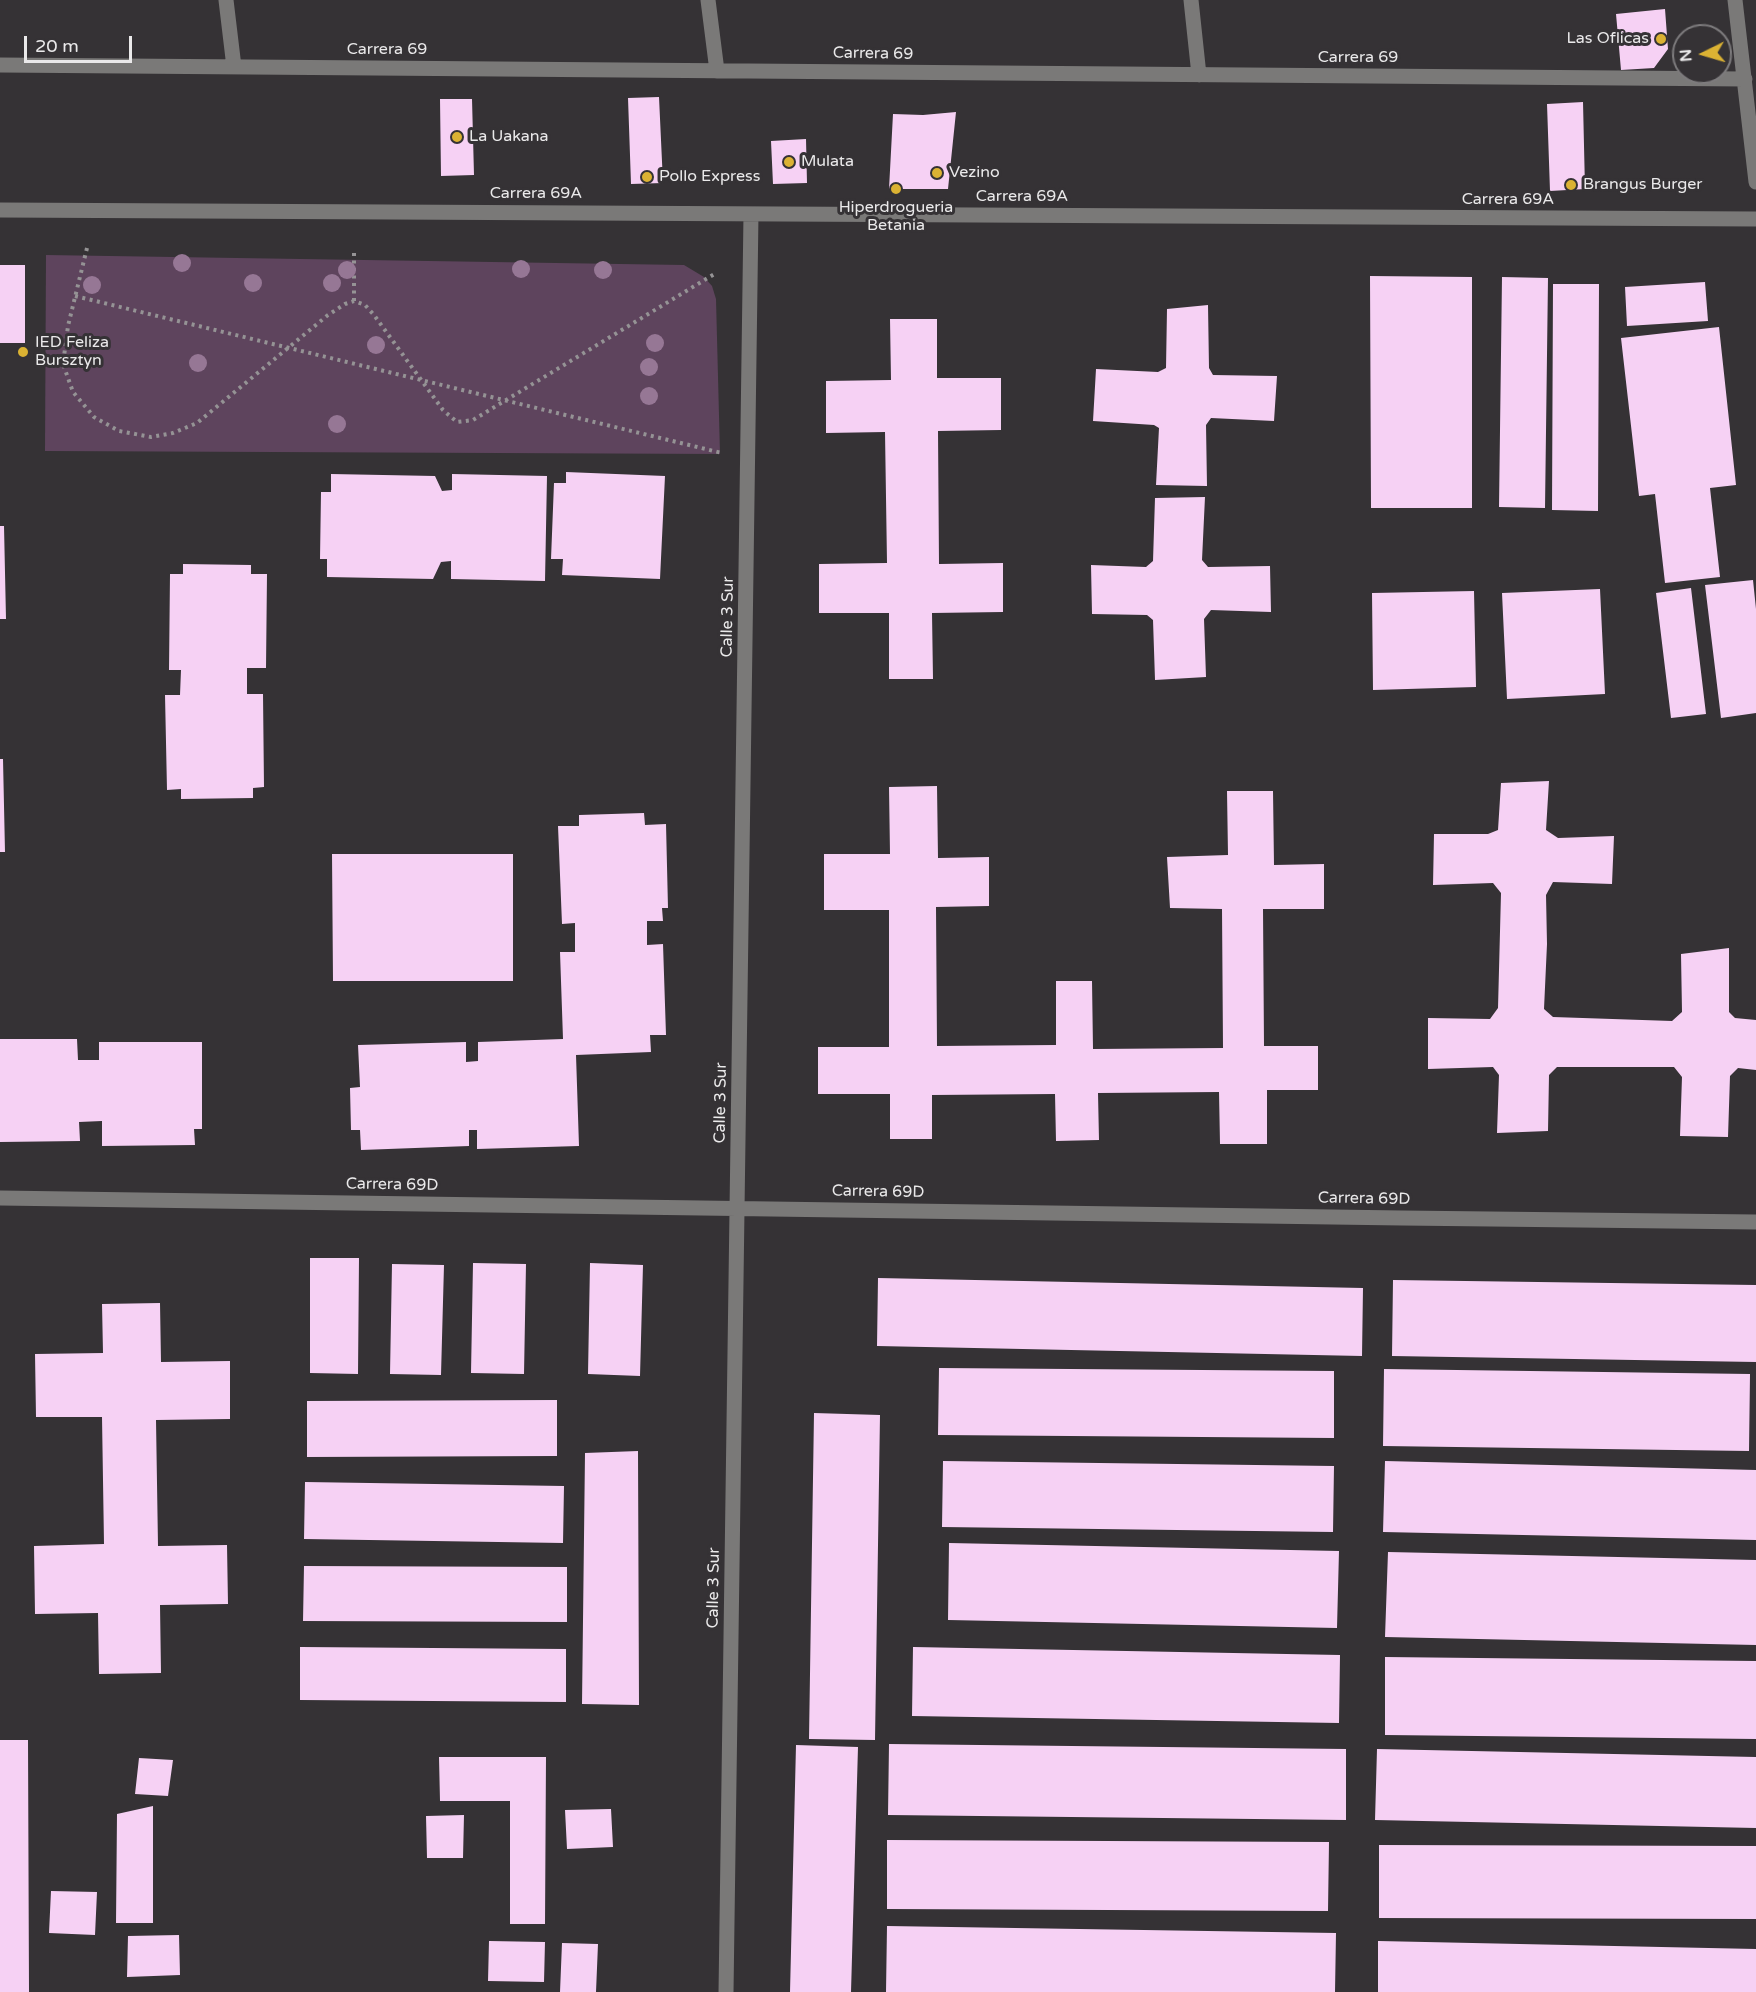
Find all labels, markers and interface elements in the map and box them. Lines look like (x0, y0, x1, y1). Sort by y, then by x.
scale bar (27, 24, 135, 62)
north arrow (1672, 24, 1732, 84)
place label: Las Oflicas (1567, 29, 1649, 49)
marker: Las Oflicas (1654, 32, 1668, 46)
text: 20 m (35, 35, 79, 57)
street label: Carrera 69 (347, 40, 427, 60)
street label: Carrera 69 (833, 44, 913, 64)
street label: Carrera 69 (1318, 48, 1398, 68)
text: N (1676, 48, 1697, 63)
place label: La Uakana (469, 127, 549, 147)
marker: La Uakana (450, 130, 464, 144)
place label: Mulata (801, 152, 854, 172)
marker: Mulata (782, 155, 796, 169)
place label: Vezino (949, 163, 1000, 183)
marker: Vezino (930, 166, 944, 180)
place label: Pollo Express (659, 167, 760, 187)
marker: Pollo Express (640, 170, 654, 184)
place label: Brangus Burger (1583, 175, 1702, 195)
marker: Brangus Burger (1564, 178, 1578, 192)
marker: Hiperdrogueria Betania (889, 182, 903, 196)
street label: Carrera 69A (490, 184, 582, 204)
street label: Carrera 69A (976, 187, 1068, 207)
street label: Carrera 69A (1462, 190, 1554, 210)
place label: Hiperdrogueria Betania (839, 198, 953, 236)
place label: IED Feliza Bursztyn (35, 333, 109, 371)
marker: IED Feliza Bursztyn (16, 345, 30, 359)
street label: Calle 3 Sur (718, 576, 738, 658)
street label: Calle 3 Sur (711, 1062, 731, 1144)
street label: Carrera 69D (346, 1175, 438, 1195)
street label: Carrera 69D (832, 1182, 924, 1202)
street label: Carrera 69D (1318, 1189, 1410, 1209)
street label: Calle 3 Sur (704, 1547, 724, 1629)

